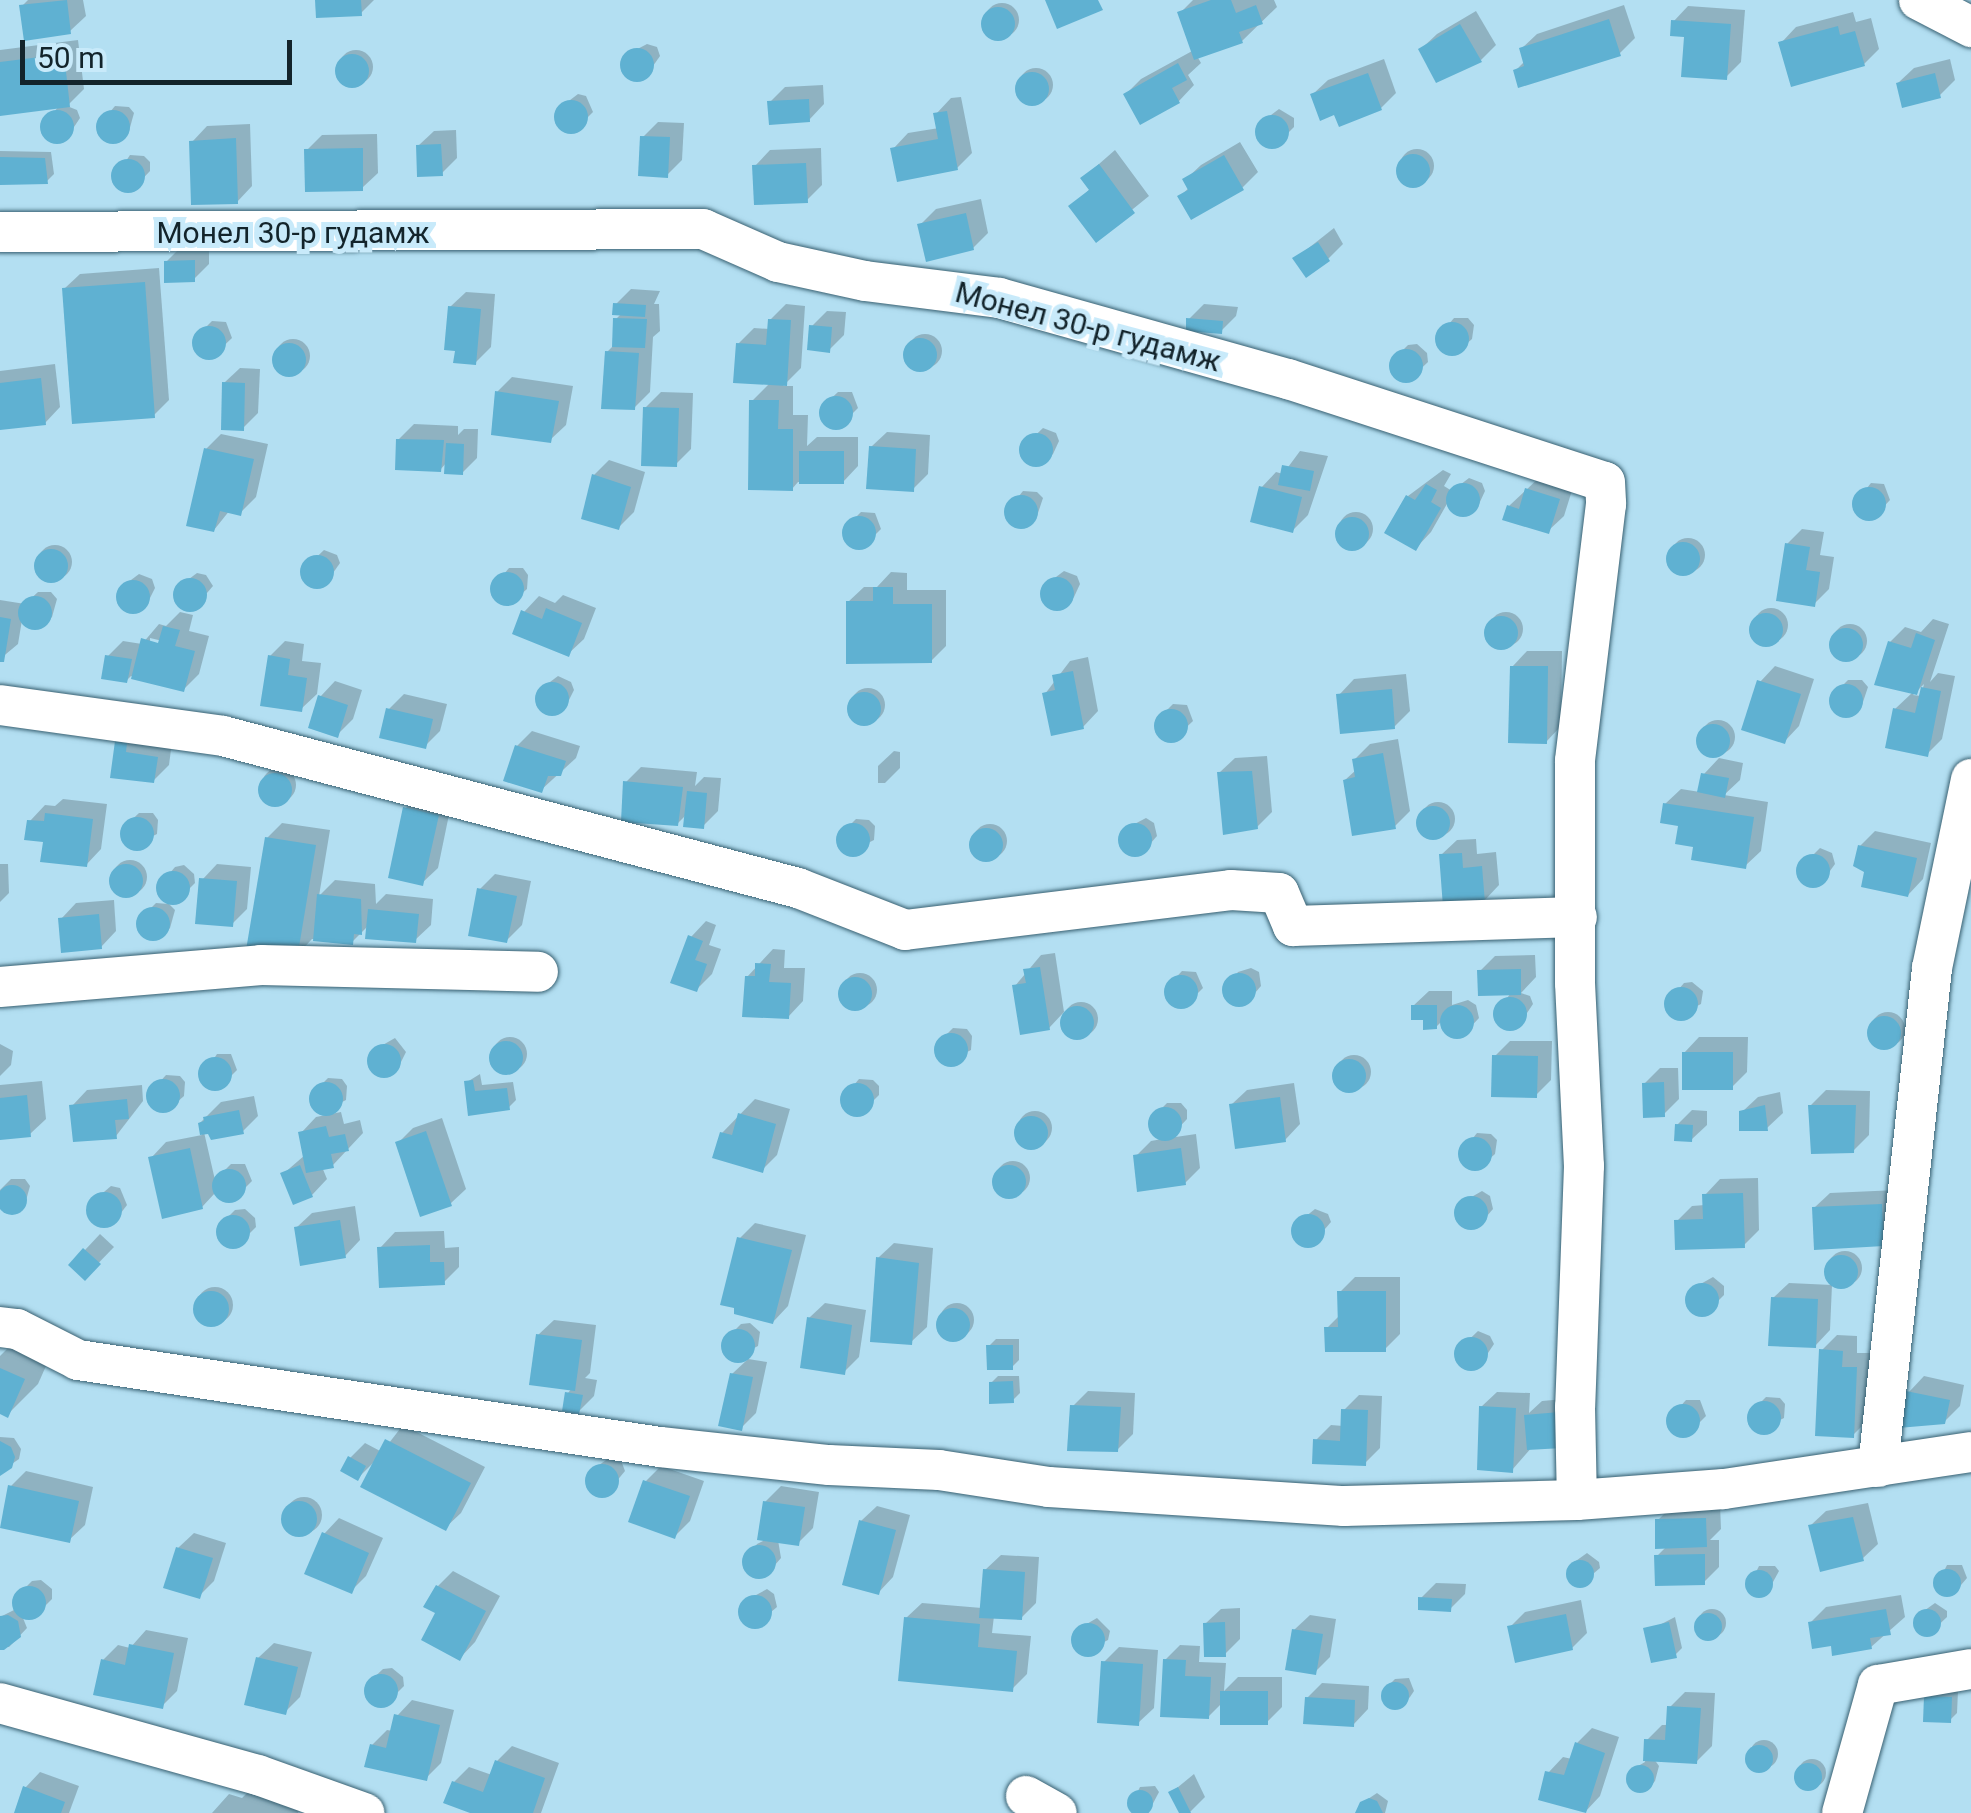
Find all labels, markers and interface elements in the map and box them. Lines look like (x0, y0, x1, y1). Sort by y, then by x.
scale bar (25, 20, 298, 82)
text: 50 m (37, 40, 104, 75)
street label: Монел 30-р гудамж (156, 215, 430, 251)
street label: Монел 30-р гудамж (951, 274, 1225, 380)

